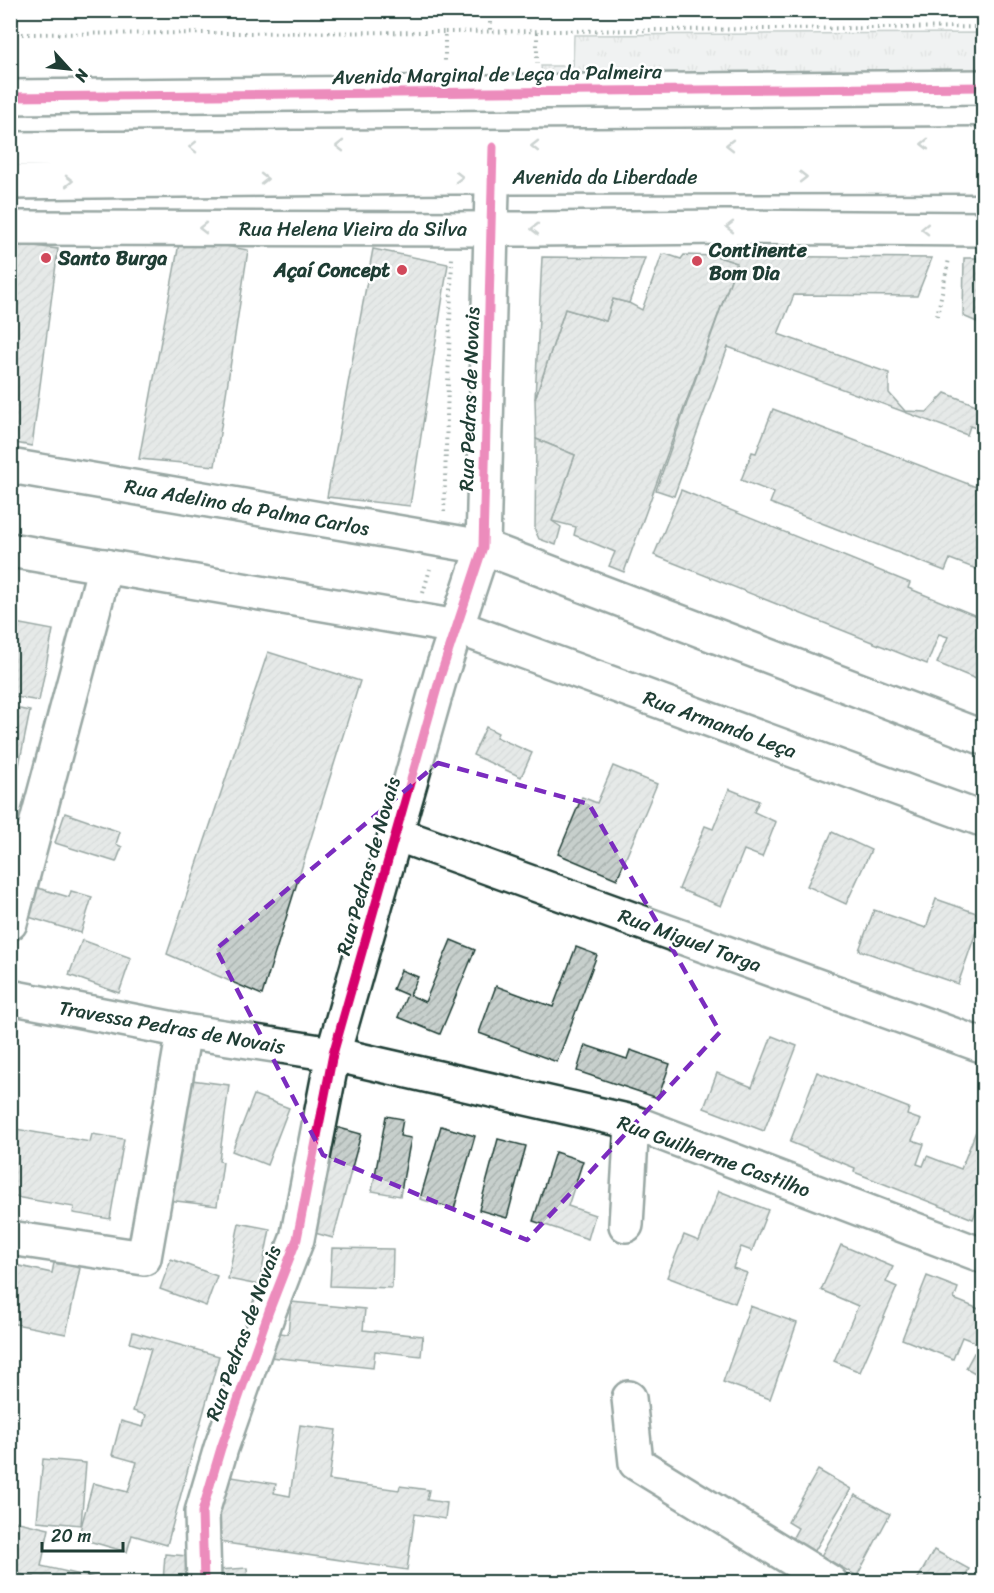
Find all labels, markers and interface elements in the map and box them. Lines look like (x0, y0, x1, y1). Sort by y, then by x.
north arrow (39, 39, 99, 99)
street label: Avenida Marginal de Leça da Palmeira (331, 54, 663, 95)
text: N (66, 63, 98, 88)
one-way arrow (921, 138, 930, 150)
one-way arrow (726, 139, 735, 151)
one-way arrow (336, 140, 345, 152)
one-way arrow (531, 140, 540, 152)
one-way arrow (189, 141, 198, 153)
street label: Avenida da Liberdade (511, 160, 698, 195)
one-way arrow (454, 171, 463, 183)
one-way arrow (799, 171, 808, 183)
one-way arrow (259, 173, 268, 185)
one-way arrow (64, 175, 73, 187)
street label: Rua Helena Vieira da Silva (239, 212, 467, 247)
one-way arrow (726, 221, 735, 233)
one-way arrow (198, 222, 207, 234)
one-way arrow (531, 223, 540, 235)
one-way arrow (921, 223, 930, 235)
place label: Continente Bom Dia (708, 233, 808, 291)
place label: Santo Burga (57, 241, 167, 276)
marker: Santo Burga (39, 251, 53, 265)
place label: Açaí Concept (273, 253, 390, 288)
marker: Continente Bom Dia (690, 254, 704, 268)
marker: Açaí Concept (395, 263, 409, 277)
street label: Rua Pedras de Novais (449, 305, 490, 492)
street label: Rua Adelino da Palma Carlos (122, 469, 373, 546)
street label: Rua Armando Leça (638, 680, 802, 768)
street label: Rua Pedras de Novais (326, 772, 411, 960)
street label: Rua Miguel Torga (613, 898, 766, 983)
street label: Travessa Pedras de Novais (56, 990, 288, 1065)
street label: Rua Guilherme Castilho (612, 1105, 815, 1208)
street label: Rua Pedras de Novais (195, 1240, 292, 1426)
scale bar (42, 1515, 123, 1553)
text: 20 m (51, 1520, 91, 1552)

